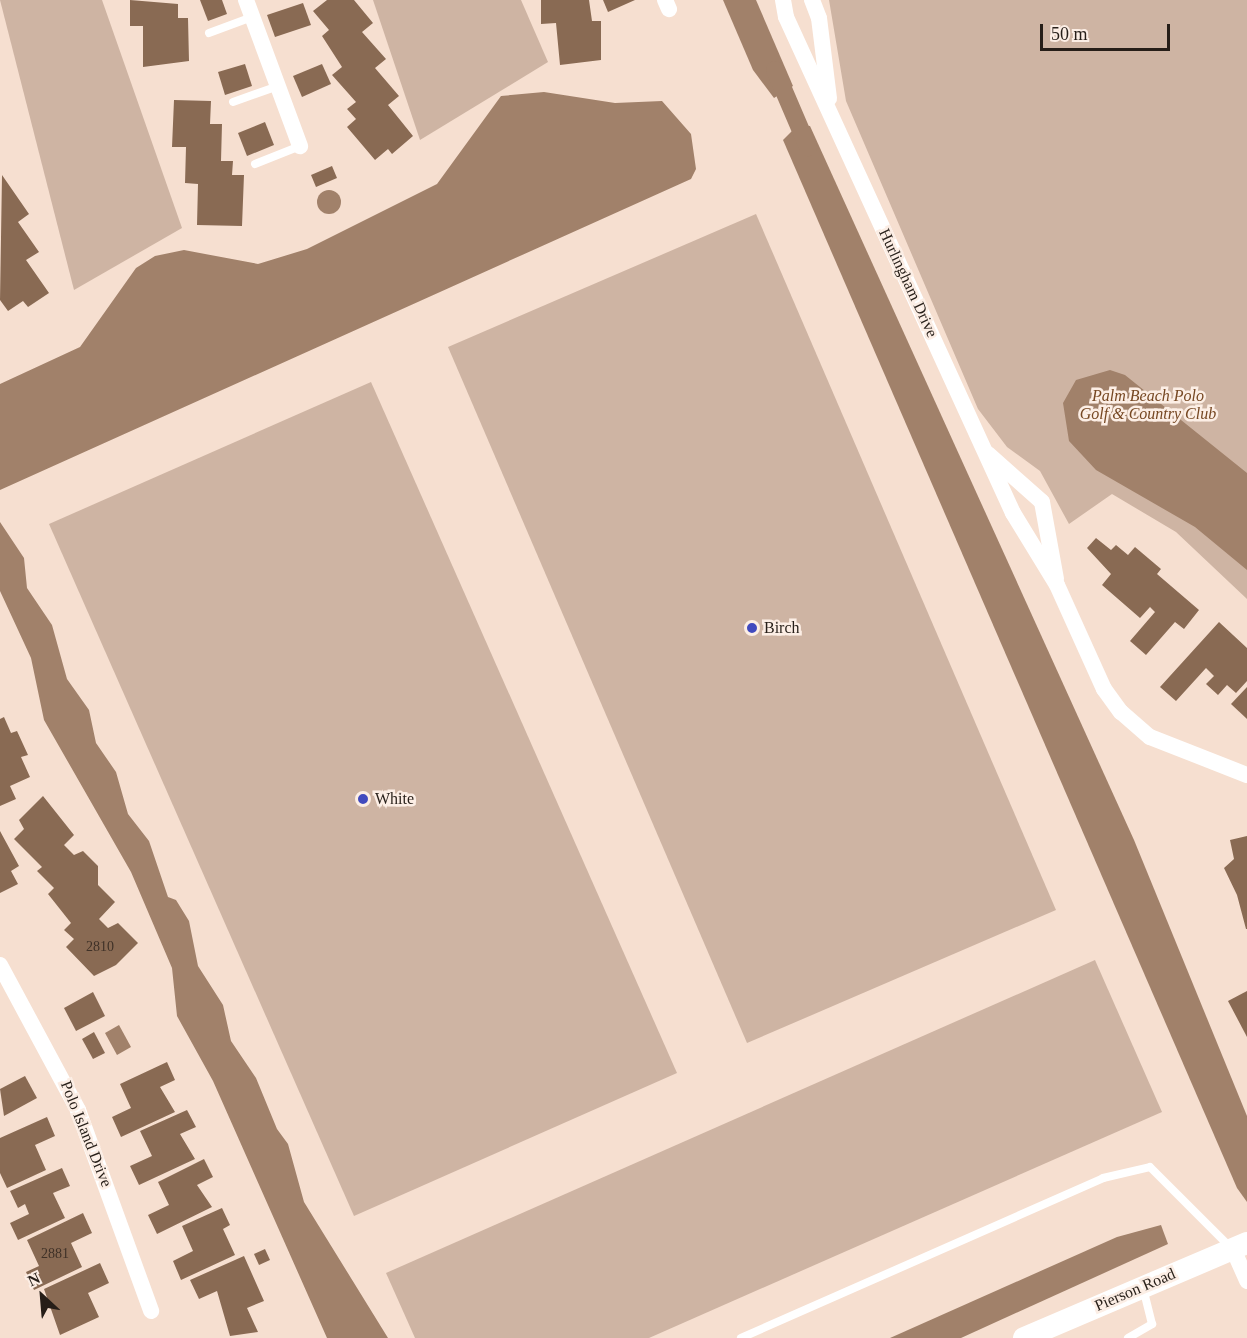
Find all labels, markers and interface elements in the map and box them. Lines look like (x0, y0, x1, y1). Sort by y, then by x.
scale bar (1043, 12, 1174, 50)
text: 50 m (1051, 24, 1088, 44)
street label: Hurlingham Drive (874, 226, 942, 340)
park label: Palm Beach Polo Golf & Country Club (1080, 386, 1216, 424)
place label: Birch (764, 618, 800, 638)
marker: Birch (745, 621, 759, 635)
place label: White (375, 789, 414, 809)
marker: White (356, 792, 370, 806)
house number: 2810 (86, 939, 114, 955)
street label: Polo Island Drive (56, 1078, 116, 1190)
house number: 2881 (41, 1246, 69, 1262)
street label: Pierson Road (1092, 1264, 1178, 1316)
north arrow (12, 1266, 72, 1326)
text: N (25, 1269, 43, 1290)

